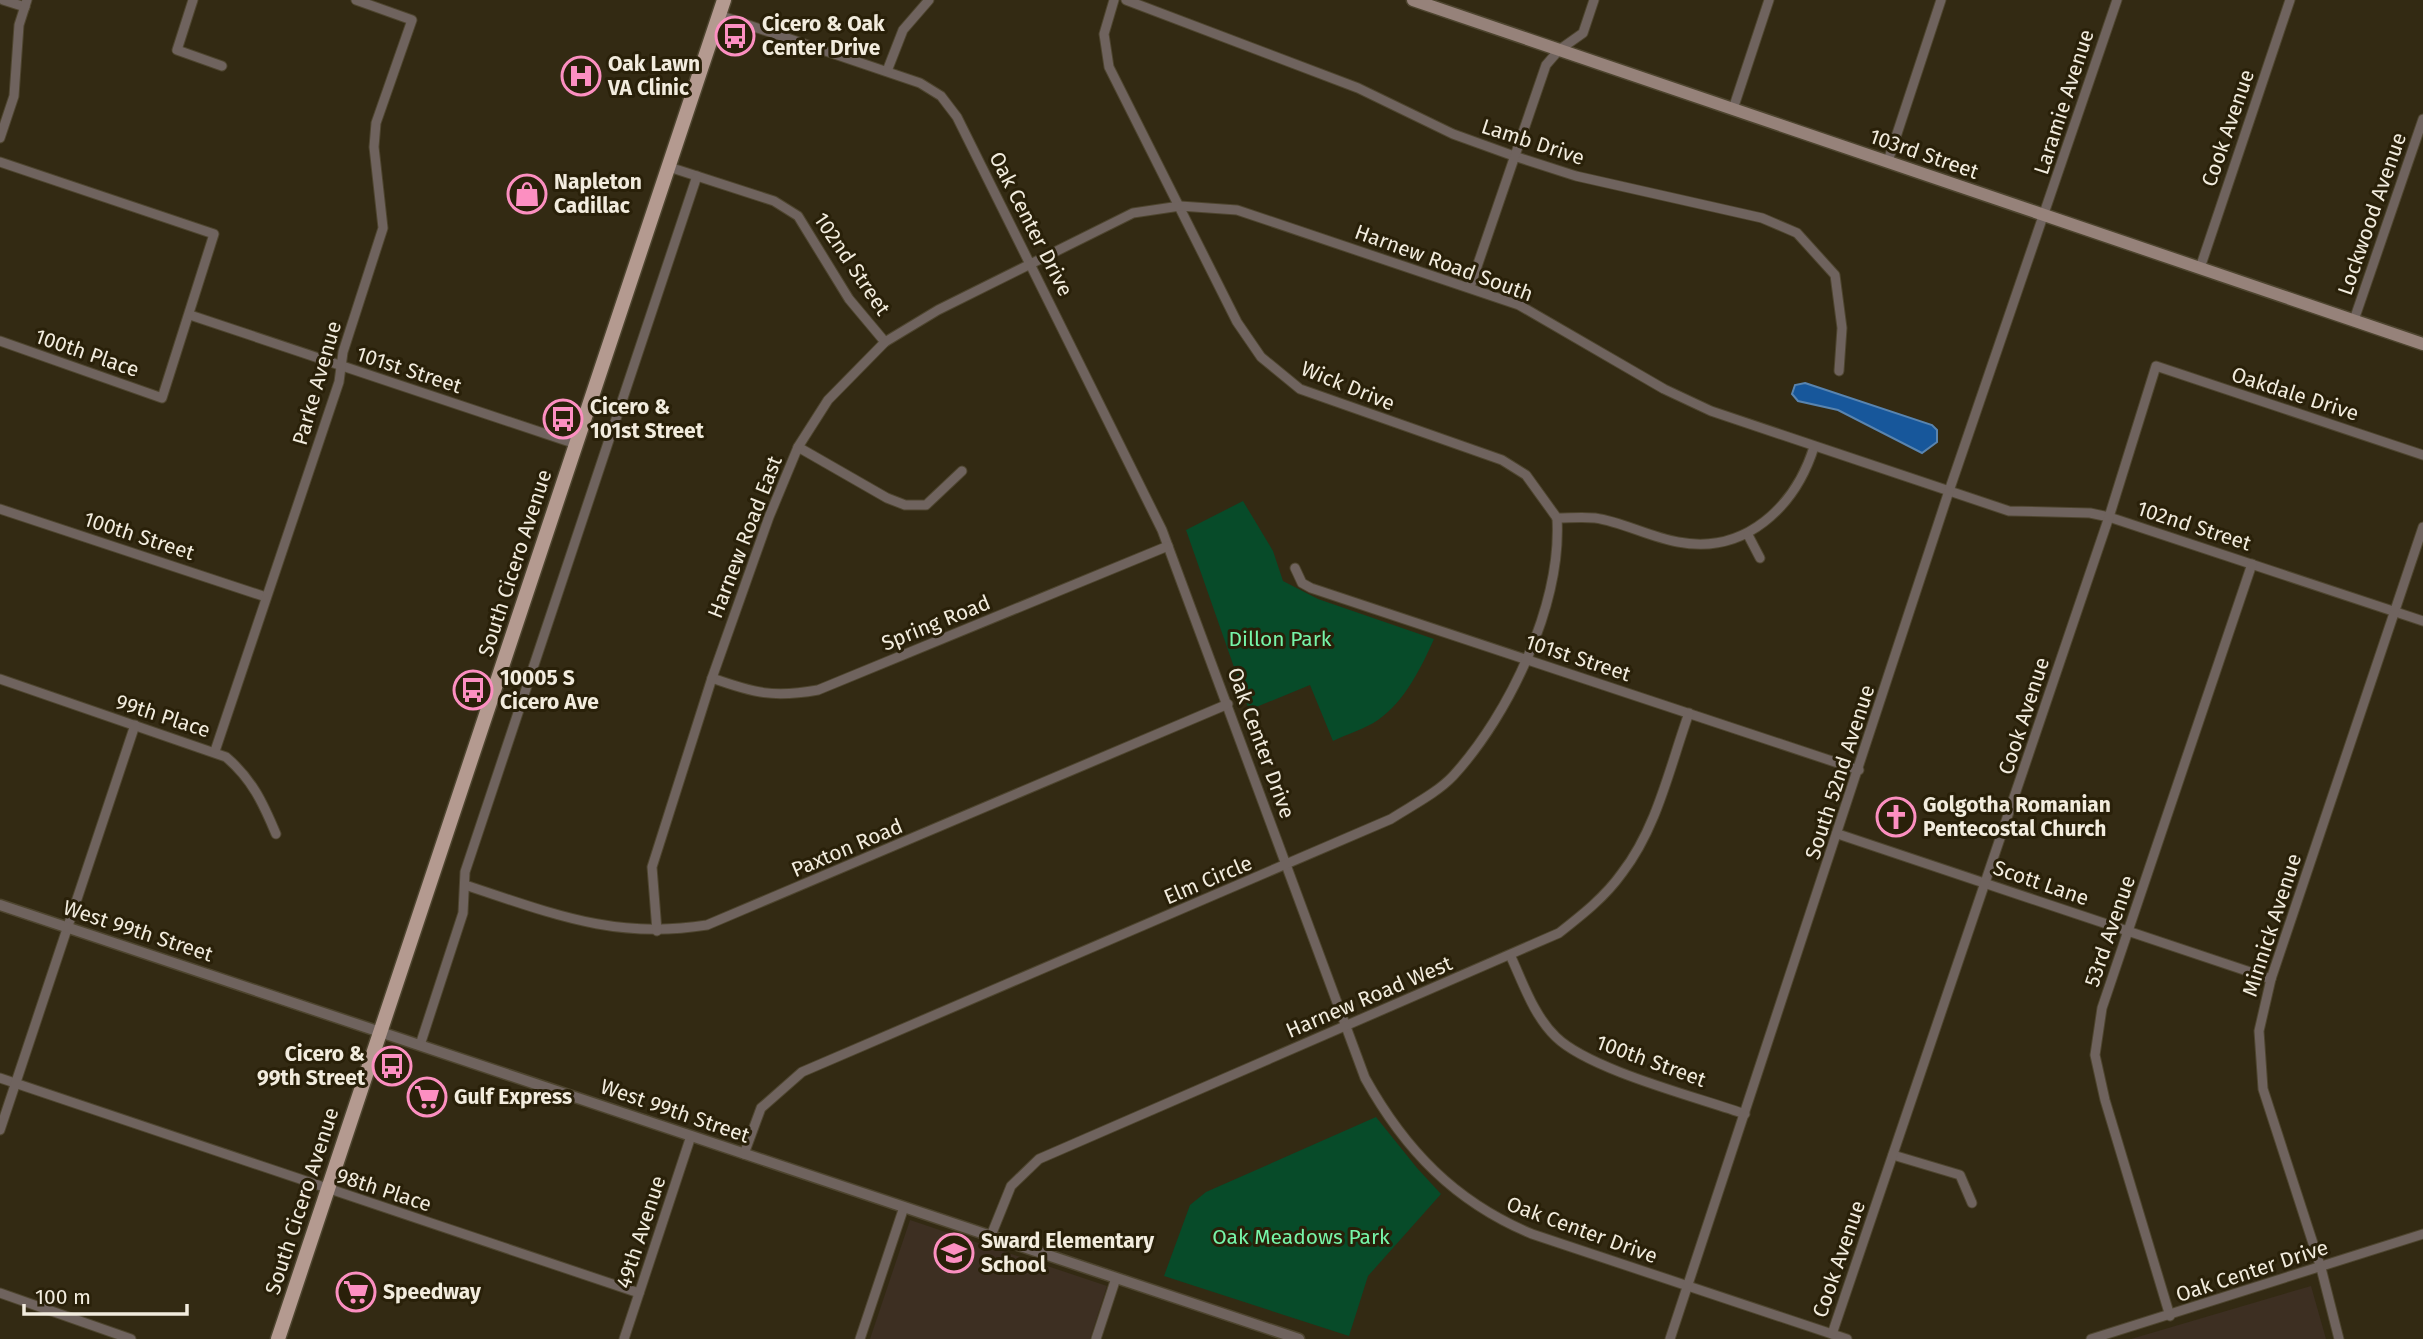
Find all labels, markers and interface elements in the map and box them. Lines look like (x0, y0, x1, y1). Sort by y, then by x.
place label: Cicero & Oak Center Drive (762, 11, 885, 61)
bus stop icon: Cicero & Oak Center Drive (714, 15, 756, 57)
street label: Laramie Avenue (2028, 26, 2100, 178)
place label: Oak Lawn VA Clinic (607, 51, 700, 101)
hospital icon: Oak Lawn VA Clinic (560, 55, 602, 97)
street label: Cook Avenue (2196, 66, 2260, 190)
street label: Lamb Drive (1478, 113, 1588, 171)
street label: 103rd Street (1866, 123, 1982, 185)
street label: Lockwood Avenue (2332, 129, 2412, 299)
street label: Oak Center Drive (983, 147, 1079, 301)
place label: Napleton Cadillac (554, 169, 642, 219)
shop icon: Napleton Cadillac (506, 173, 548, 215)
street label: 102nd Street (808, 208, 896, 321)
street label: Harnew Road South (1351, 219, 1537, 307)
street label: Parke Avenue (287, 318, 347, 448)
street label: 100th Place (31, 323, 143, 383)
street label: 101st Street (353, 341, 465, 399)
street label: Wick Drive (1297, 355, 1399, 417)
street label: Oakdale Drive (2228, 361, 2362, 427)
place label: Cicero & 101st Street (590, 394, 705, 444)
bus stop icon: Cicero & 101st Street (542, 398, 584, 440)
street label: Harnew Road East (702, 452, 788, 622)
street label: South Cicero Avenue (472, 466, 558, 660)
street label: 102nd Street (2134, 495, 2255, 557)
street label: 100th Street (80, 506, 198, 566)
street label: Spring Road (878, 589, 994, 657)
park label: Dillon Park (1228, 626, 1332, 652)
street label: 101st Street (1522, 629, 1634, 687)
street label: Cook Avenue (1993, 654, 2055, 778)
street label: Oak Center Drive (1222, 664, 1300, 822)
place label: 10005 S Cicero Ave (500, 665, 599, 715)
bus stop icon: 10005 S Cicero Ave (452, 669, 494, 711)
street label: South 52nd Avenue (1799, 681, 1881, 863)
street label: 99th Place (112, 688, 214, 744)
place label: Golgotha Romanian Pentecostal Church (1923, 792, 2111, 842)
church icon: Golgotha Romanian Pentecostal Church (1875, 796, 1917, 838)
street label: Paxton Road (787, 813, 907, 883)
street label: Elm Circle (1160, 850, 1256, 910)
street label: Minnick Avenue (2237, 850, 2307, 1000)
street label: Scott Lane (1990, 855, 2092, 911)
street label: 53rd Avenue (2079, 872, 2141, 990)
street label: West 99th Street (60, 895, 217, 968)
street label: Harnew Road West (1282, 950, 1456, 1044)
street label: 100th Street (1593, 1029, 1710, 1093)
place label: Cicero & 99th Street (257, 1041, 366, 1091)
bus stop icon: Cicero & 99th Street (371, 1045, 413, 1087)
street label: West 99th Street (597, 1073, 753, 1149)
supermarket icon: Gulf Express (406, 1076, 448, 1118)
place label: Gulf Express (454, 1084, 572, 1110)
street label: South Cicero Avenue (259, 1104, 345, 1298)
street label: 98th Place (333, 1162, 435, 1218)
street label: 49th Avenue (611, 1172, 671, 1292)
street label: Oak Center Drive (1503, 1191, 1661, 1269)
street label: Cook Avenue (1807, 1197, 1871, 1321)
park label: Oak Meadows Park (1212, 1224, 1390, 1250)
place label: Sward Elementary School (981, 1228, 1154, 1278)
school or university icon: Sward Elementary School (933, 1232, 975, 1274)
street label: Oak Center Drive (2172, 1234, 2332, 1308)
supermarket icon: Speedway (335, 1271, 377, 1313)
scale bar (24, 1272, 187, 1316)
place label: Speedway (383, 1279, 481, 1305)
text: 100 m (35, 1284, 91, 1310)

